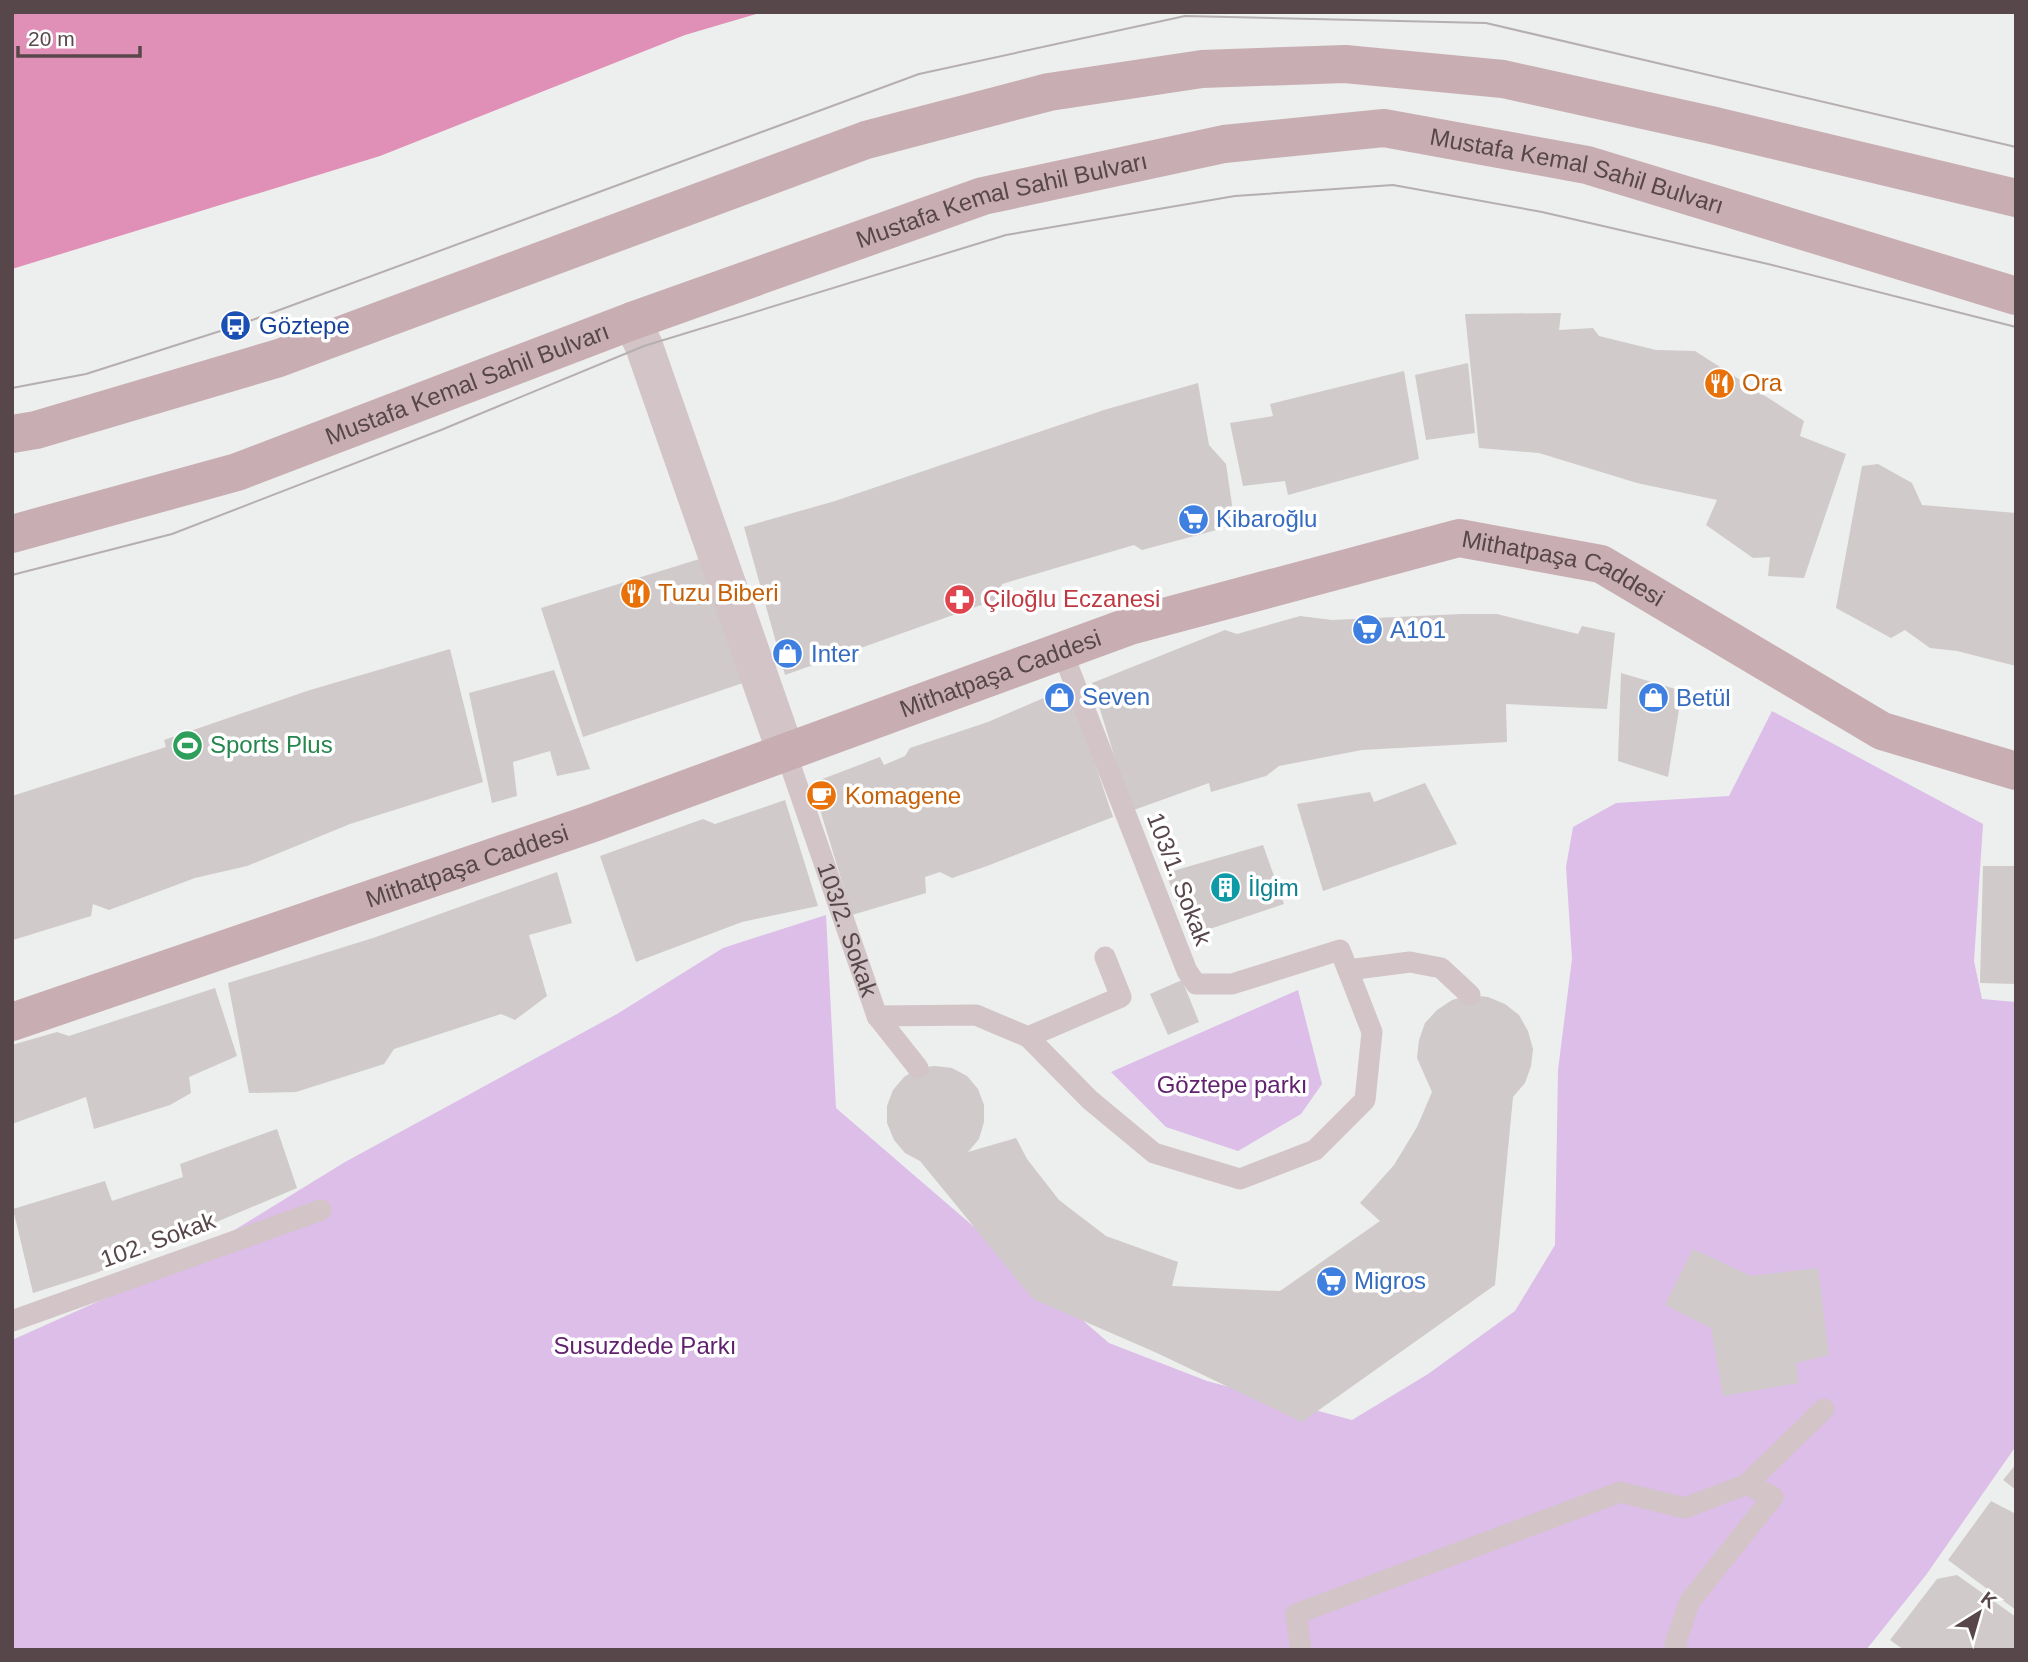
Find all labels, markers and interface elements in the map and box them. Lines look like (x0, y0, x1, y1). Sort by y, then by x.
scale bar (18, 14, 140, 58)
text: 20 m (28, 27, 75, 50)
street label: Mustafa Kemal Sahil Bulvarı (1428, 123, 1727, 219)
street label: Mustafa Kemal Sahil Bulvarı (852, 147, 1150, 253)
bus stop icon: Göztepe (219, 309, 253, 343)
place label: Göztepe (259, 312, 350, 339)
street label: Mustafa Kemal Sahil Bulvarı (321, 317, 613, 450)
restaurant icon: Ora (1702, 366, 1736, 400)
place label: Ora (1742, 369, 1783, 396)
supermarket icon: Kibaroğlu (1176, 502, 1210, 536)
place label: Kibaroğlu (1216, 505, 1317, 532)
street label: Mithatpaşa Caddesi (1460, 525, 1669, 611)
restaurant icon: Tuzu Biberi (618, 576, 652, 610)
place label: Tuzu Biberi (658, 579, 779, 606)
pharmacy icon: Çiloğlu Eczanesi (943, 582, 977, 616)
place label: Çiloğlu Eczanesi (983, 585, 1160, 612)
supermarket icon: A101 (1350, 613, 1384, 647)
place label: A101 (1390, 616, 1446, 643)
street label: Mithatpaşa Caddesi (896, 624, 1104, 722)
shop icon: Inter (771, 637, 805, 671)
place label: Inter (811, 640, 859, 667)
shop icon: Seven (1042, 680, 1076, 714)
shop icon: Betül (1636, 681, 1670, 715)
place label: Seven (1082, 683, 1150, 710)
place label: Betül (1676, 684, 1731, 711)
sports icon: Sports Plus (170, 728, 204, 762)
place label: Sports Plus (210, 731, 333, 758)
cafe icon: Komagene (805, 779, 839, 813)
place label: Komagene (845, 782, 961, 809)
street label: 103/1. Sokak (1142, 809, 1218, 950)
street label: Mithatpaşa Caddesi (362, 819, 572, 913)
street label: 103/2. Sokak (812, 859, 884, 1001)
building icon: İlgim (1208, 871, 1242, 905)
place label: İlgim (1248, 874, 1299, 901)
park label: Göztepe parkı (1157, 1071, 1307, 1098)
street label: 102. Sokak (97, 1206, 220, 1273)
supermarket icon: Migros (1314, 1264, 1348, 1298)
place label: Migros (1354, 1267, 1426, 1294)
park label: Susuzdede Parkı (554, 1332, 736, 1359)
north arrow (1944, 1578, 2014, 1648)
text: K (1977, 1587, 2001, 1613)

